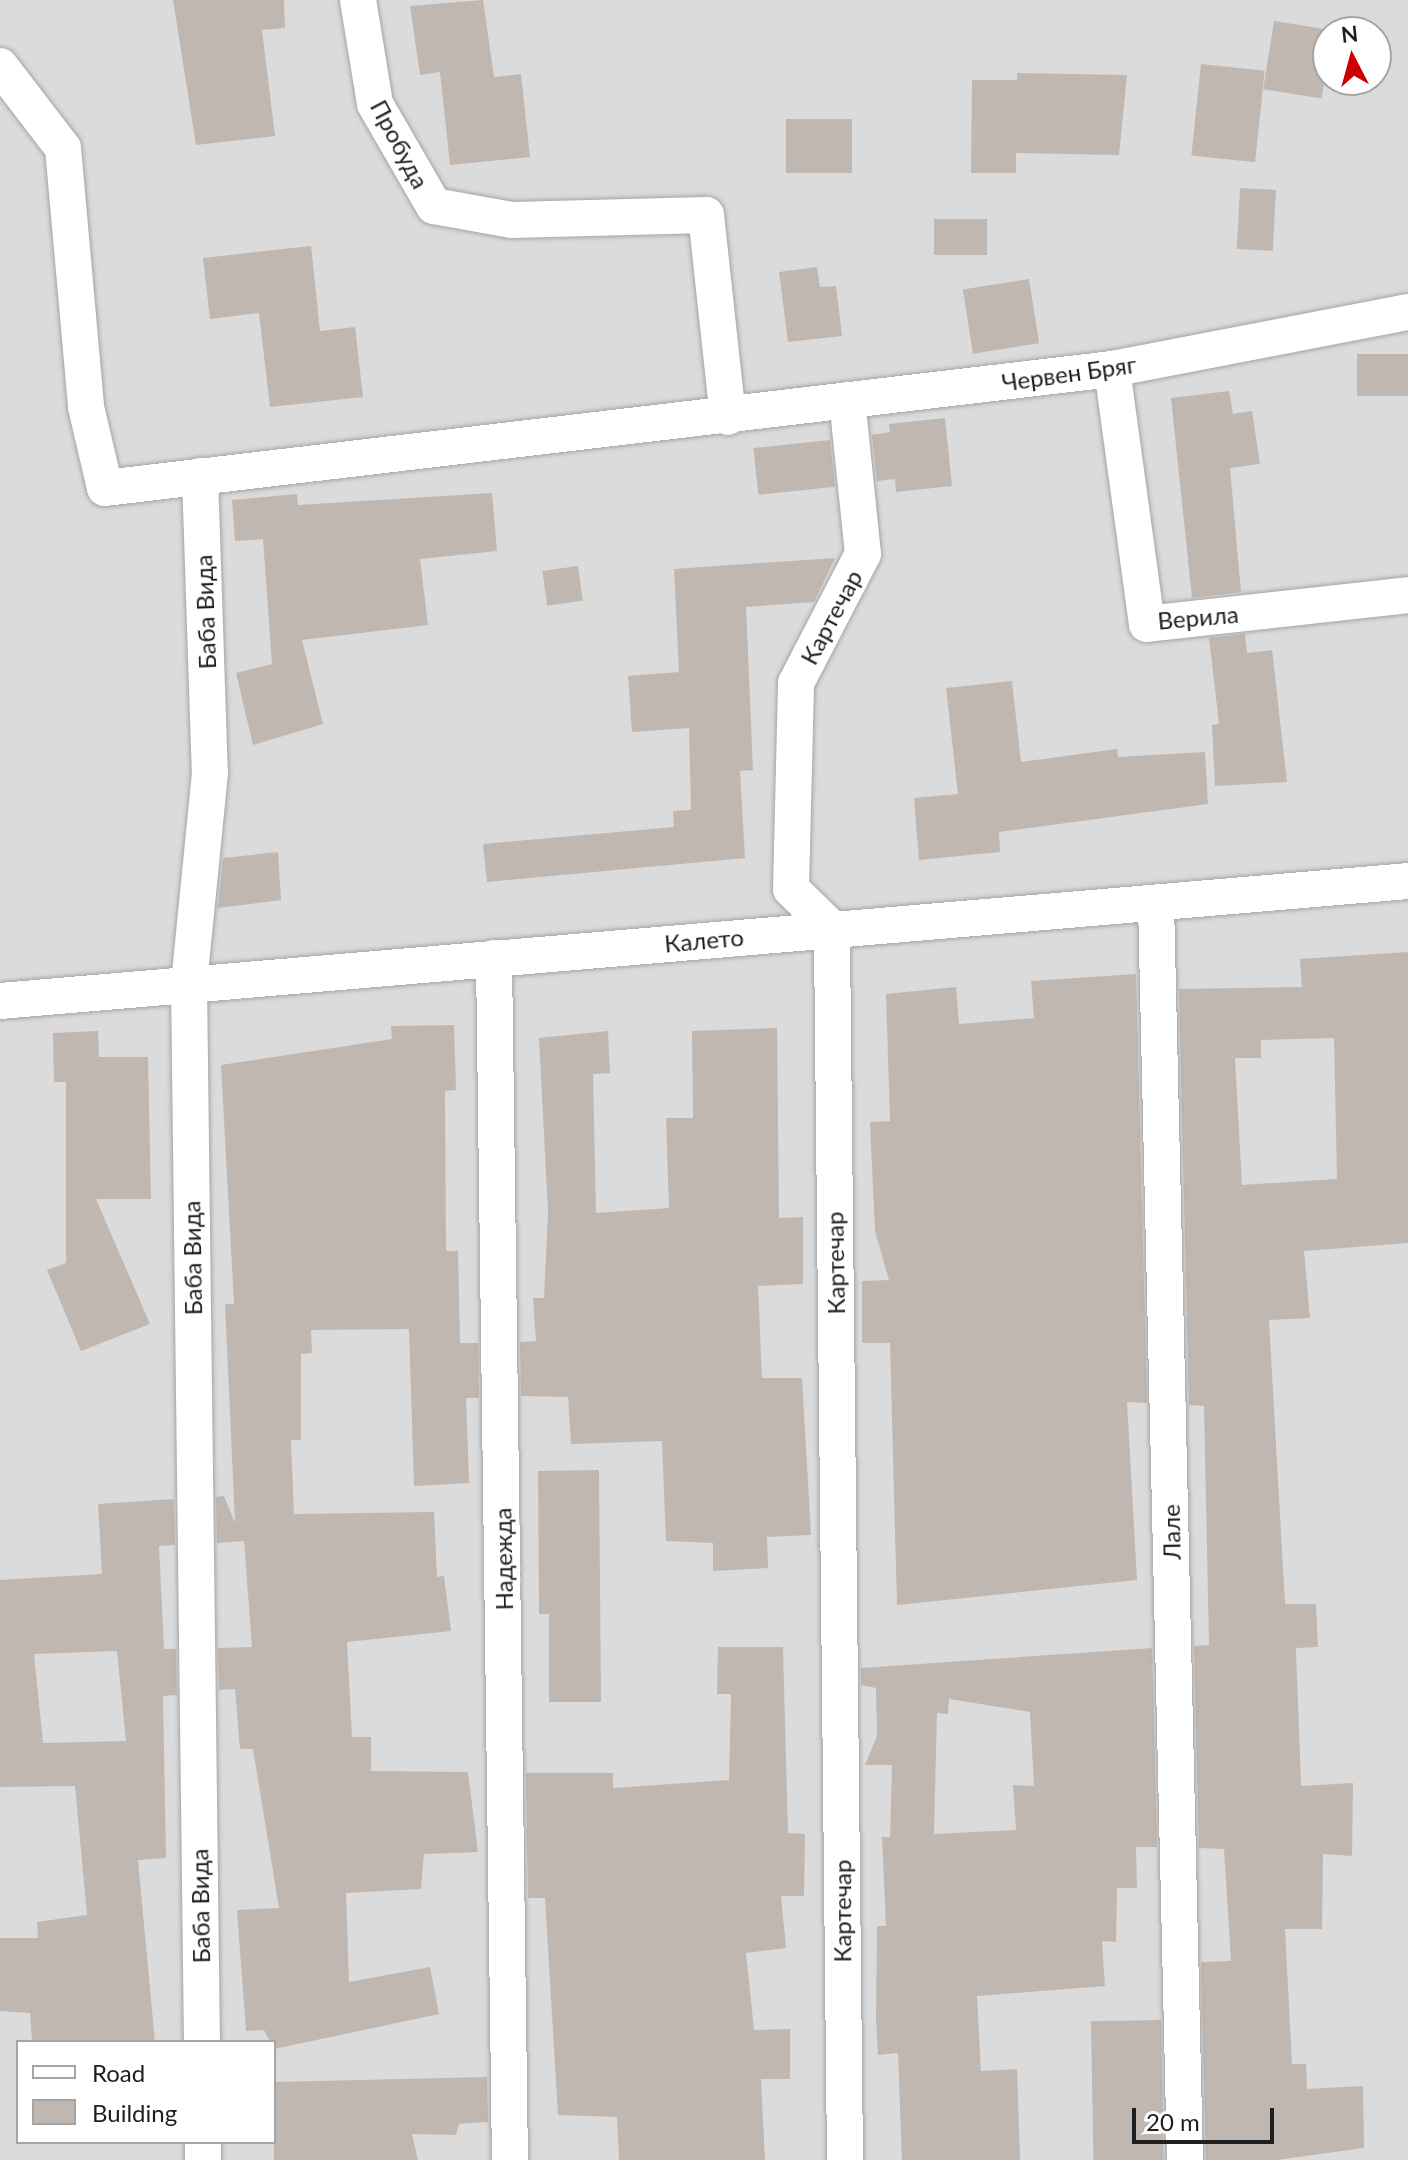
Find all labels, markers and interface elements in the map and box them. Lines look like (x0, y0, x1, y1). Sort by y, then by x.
north arrow (1312, 16, 1392, 96)
text: N (1340, 19, 1359, 48)
street label: Пробуда (365, 95, 435, 193)
street label: Червен Бряг (1000, 349, 1138, 397)
street label: Баба Вида (189, 554, 221, 670)
street label: Картечар (794, 565, 868, 669)
street label: Верила (1156, 599, 1240, 635)
street label: Калето (663, 922, 745, 958)
street label: Баба Вида (177, 1200, 207, 1316)
street label: Картечар (820, 1211, 850, 1315)
street label: Лале (1156, 1504, 1186, 1560)
street label: Надежда (488, 1507, 518, 1611)
street label: Баба Вида (185, 1848, 215, 1964)
street label: Картечар (828, 1860, 856, 1962)
legend (16, 2040, 276, 2144)
text: Road (92, 2058, 145, 2087)
scale bar (1136, 2092, 1278, 2142)
text: Building (92, 2098, 177, 2127)
text: 20 m (1146, 2107, 1200, 2136)

